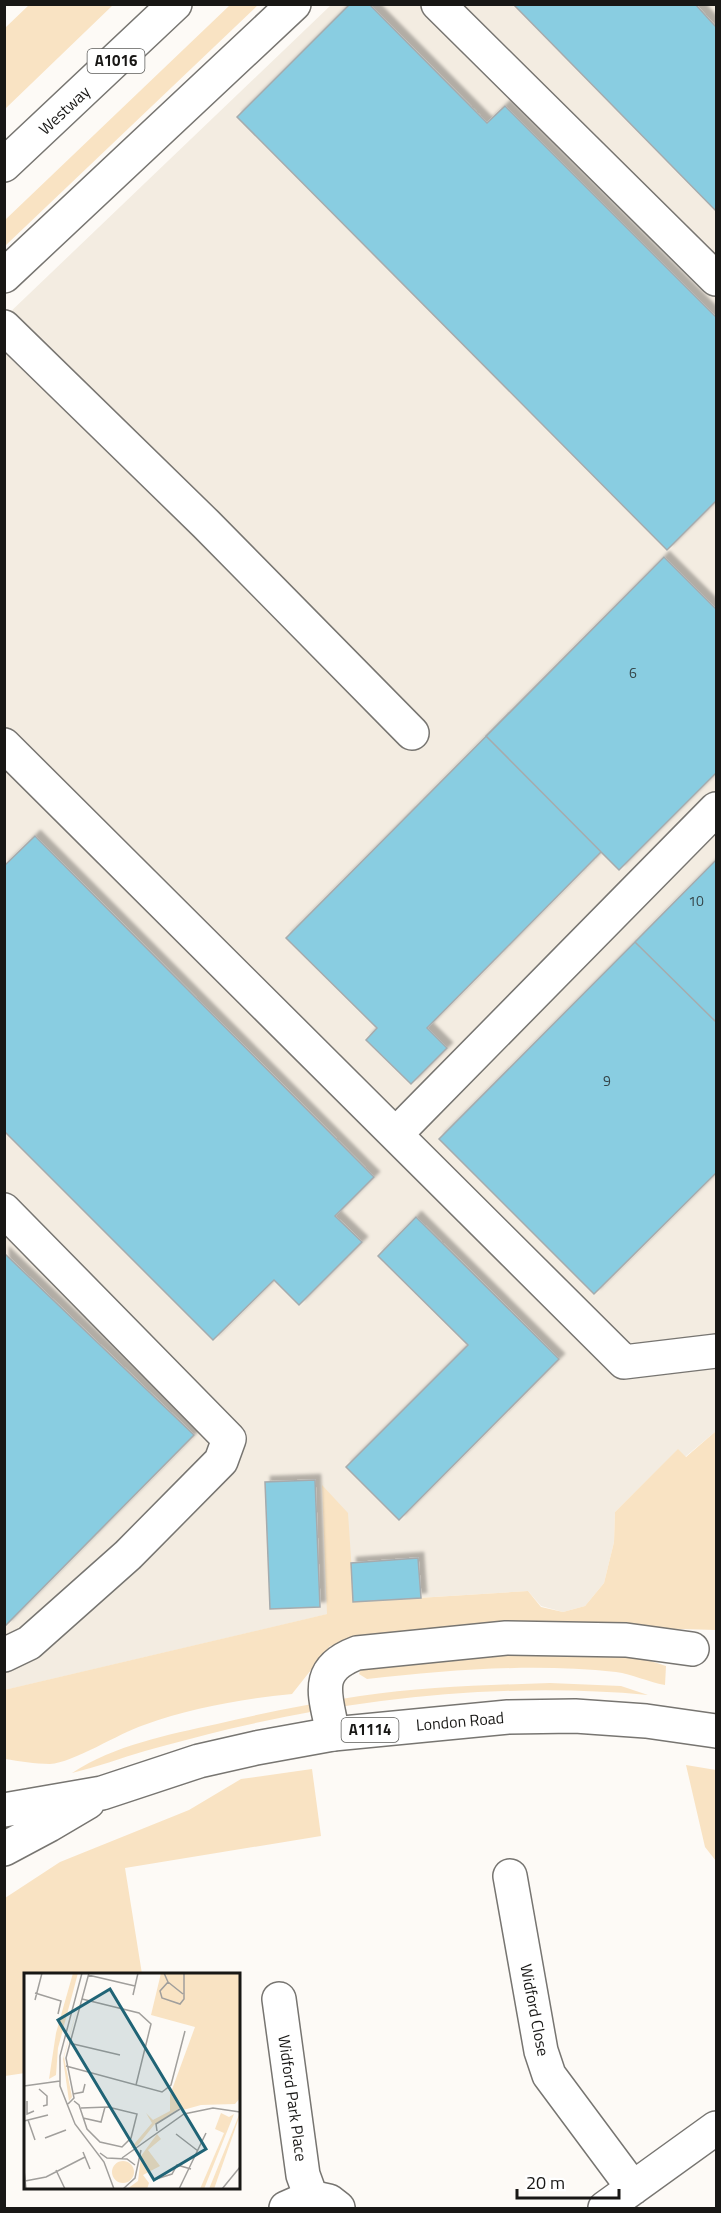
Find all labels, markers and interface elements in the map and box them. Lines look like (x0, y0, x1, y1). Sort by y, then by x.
road number: A1016 (88, 49, 144, 73)
street label: Westway (33, 80, 95, 140)
house number: 6 (629, 662, 637, 683)
house number: 10 (688, 890, 704, 911)
house number: 9 (603, 1070, 611, 1091)
street label: London Road (415, 1705, 505, 1737)
road number: A1114 (342, 1718, 398, 1742)
street label: Widford Close (514, 1962, 556, 2058)
inset map (24, 1973, 240, 2189)
street label: Widford Park Place (272, 2033, 314, 2163)
scale bar (517, 2162, 619, 2200)
text: 20 m (526, 2169, 565, 2196)

